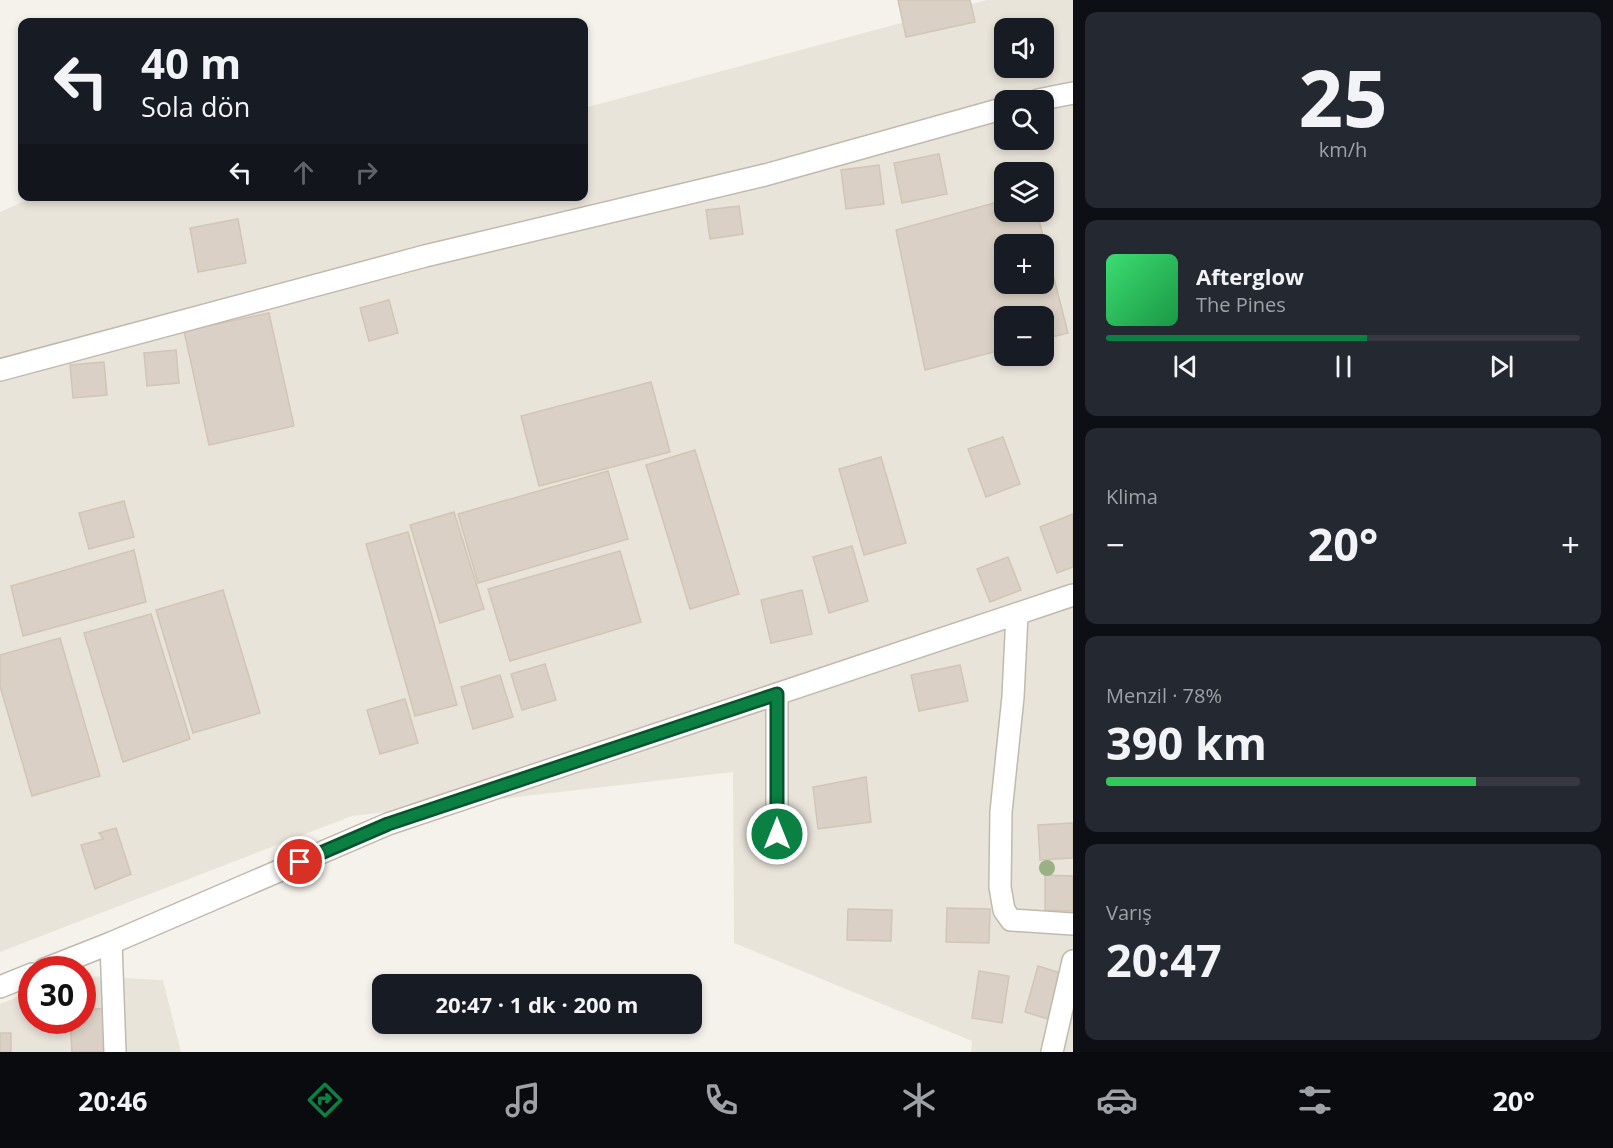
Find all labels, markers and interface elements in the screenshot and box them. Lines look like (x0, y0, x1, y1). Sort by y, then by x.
map controls (994, 18, 1054, 366)
button: sound (994, 18, 1054, 78)
text: 40 m (141, 34, 241, 91)
icon: left (42, 42, 120, 120)
text: 25 (1298, 44, 1388, 150)
text: Sola dön (141, 88, 250, 125)
button: search (994, 90, 1054, 150)
text: km/h (1319, 136, 1367, 163)
icon: left (224, 156, 257, 189)
icon: ahead (287, 156, 320, 189)
icon: right (350, 156, 383, 189)
button: layers (994, 162, 1054, 222)
button: + (994, 234, 1054, 294)
text: Afterglow (1196, 261, 1304, 291)
text: The Pines (1196, 291, 1286, 318)
button: − (994, 306, 1054, 366)
icon: previous (1169, 350, 1202, 383)
icon: pause (1327, 350, 1360, 383)
icon: next (1485, 350, 1518, 383)
text: Klima (1106, 483, 1158, 510)
text: 20° (1308, 513, 1378, 574)
text: − (1106, 522, 1125, 567)
text: + (1561, 522, 1580, 567)
text: Menzil · 78% (1106, 682, 1222, 709)
text: 390 km (1106, 712, 1267, 773)
position arrow (745, 802, 809, 866)
pin (274, 836, 325, 887)
icon: arrive (283, 845, 316, 878)
text: Varış (1106, 899, 1152, 926)
text: 20:47 (1106, 929, 1222, 990)
speed limit sign: 30 (18, 956, 96, 1034)
text: 20:47 · 1 dk · 200 m (436, 989, 638, 1019)
icon: directions (304, 1079, 346, 1121)
icon: music (502, 1079, 544, 1121)
icon: phone (700, 1079, 742, 1121)
icon: climate (898, 1079, 940, 1121)
icon: car (1096, 1079, 1138, 1121)
icon: filters (1294, 1079, 1336, 1121)
text: 20:46 (78, 1082, 148, 1119)
text: 20° (1492, 1082, 1535, 1119)

